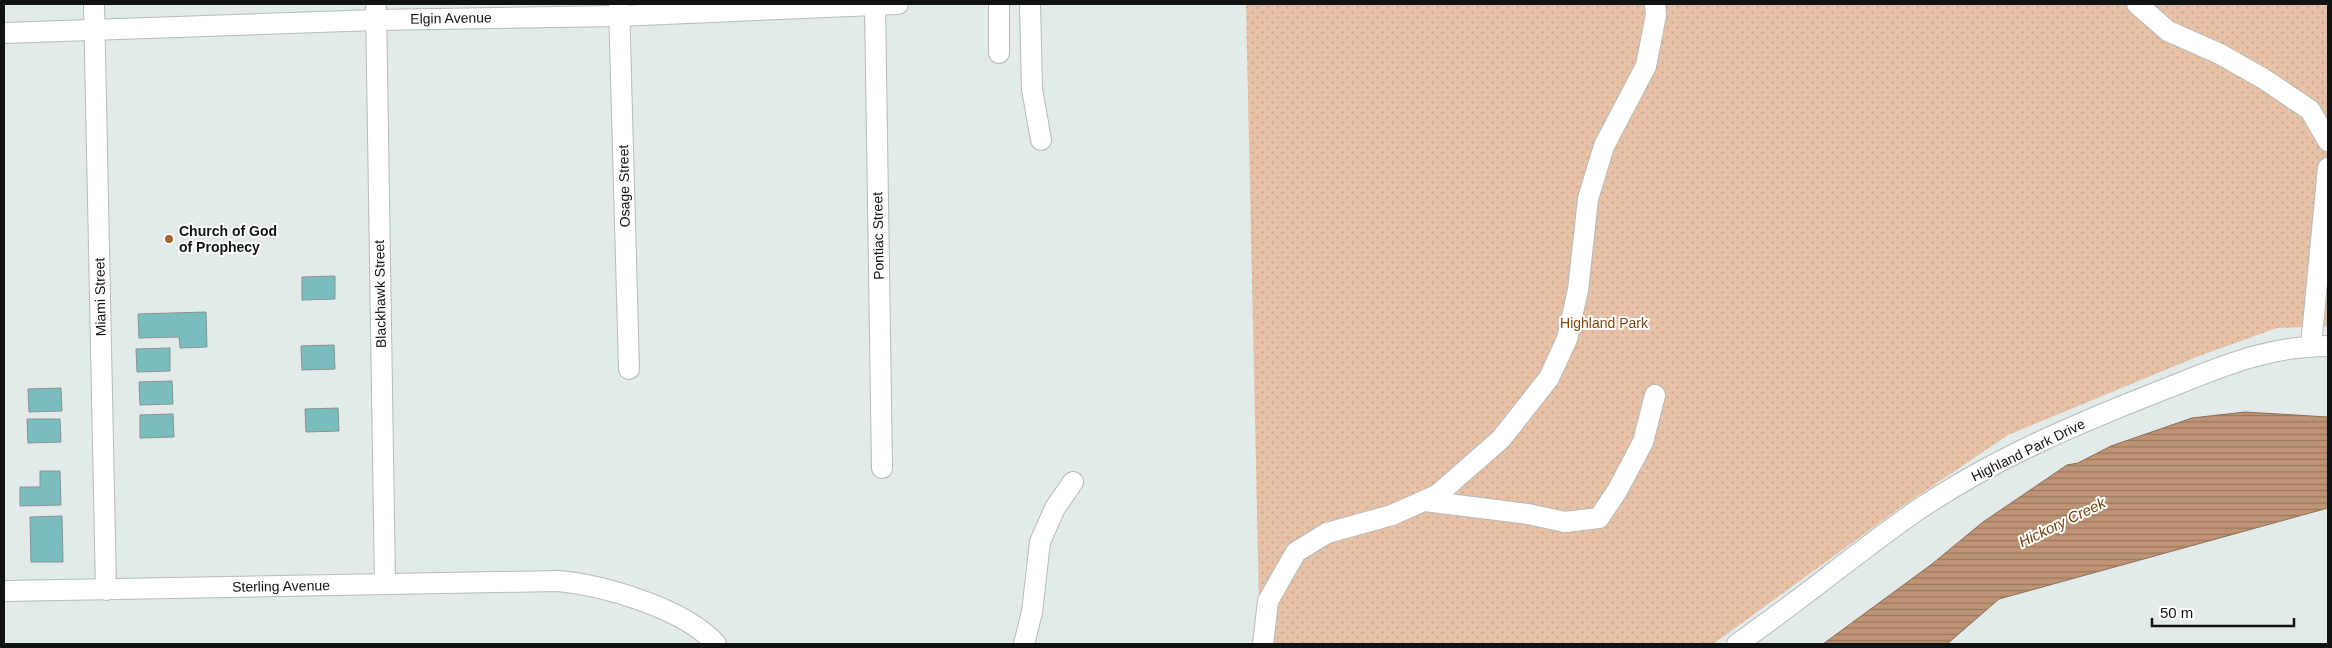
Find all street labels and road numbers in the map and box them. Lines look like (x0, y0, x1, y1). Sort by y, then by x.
street label: Elgin Avenue (410, 9, 492, 27)
street label: Osage Street (615, 145, 633, 227)
street label: Pontiac Street (869, 192, 887, 280)
street label: Blackhawk Street (371, 240, 389, 348)
street label: Miami Street (91, 257, 109, 336)
street label: Highland Park Drive (1969, 415, 2088, 484)
street label: Sterling Avenue (232, 577, 330, 595)

